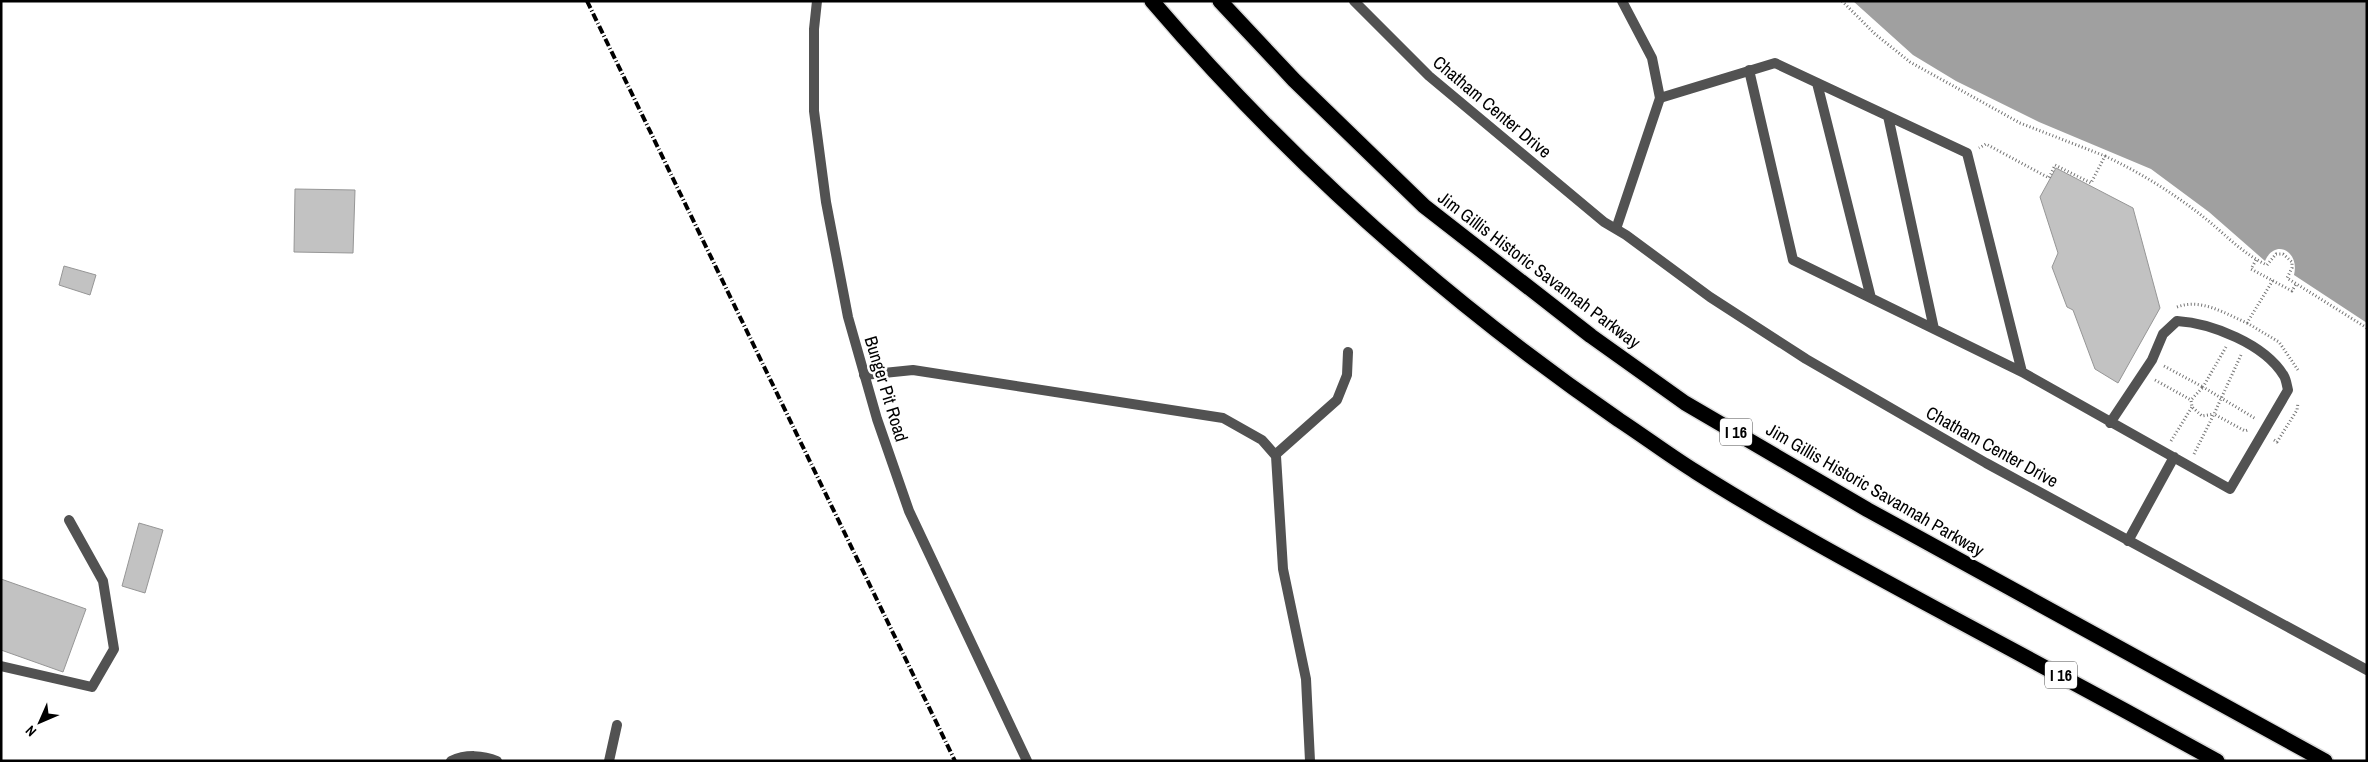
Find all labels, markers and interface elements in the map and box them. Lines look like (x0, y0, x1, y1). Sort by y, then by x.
street label: Chatham Center Drive (1428, 50, 1557, 164)
street label: Jim Gillis Historic Savannah Parkway (1433, 185, 1646, 355)
street label: Bunger Pit Road (859, 333, 914, 445)
street label: Chatham Center Drive (1922, 400, 2063, 493)
street label: Jim Gillis Historic Savannah Parkway (1762, 417, 1989, 563)
road number: I 16 (1720, 418, 1752, 446)
road number: I 16 (2045, 662, 2077, 688)
north arrow (15, 697, 65, 747)
text: N (22, 722, 40, 740)

